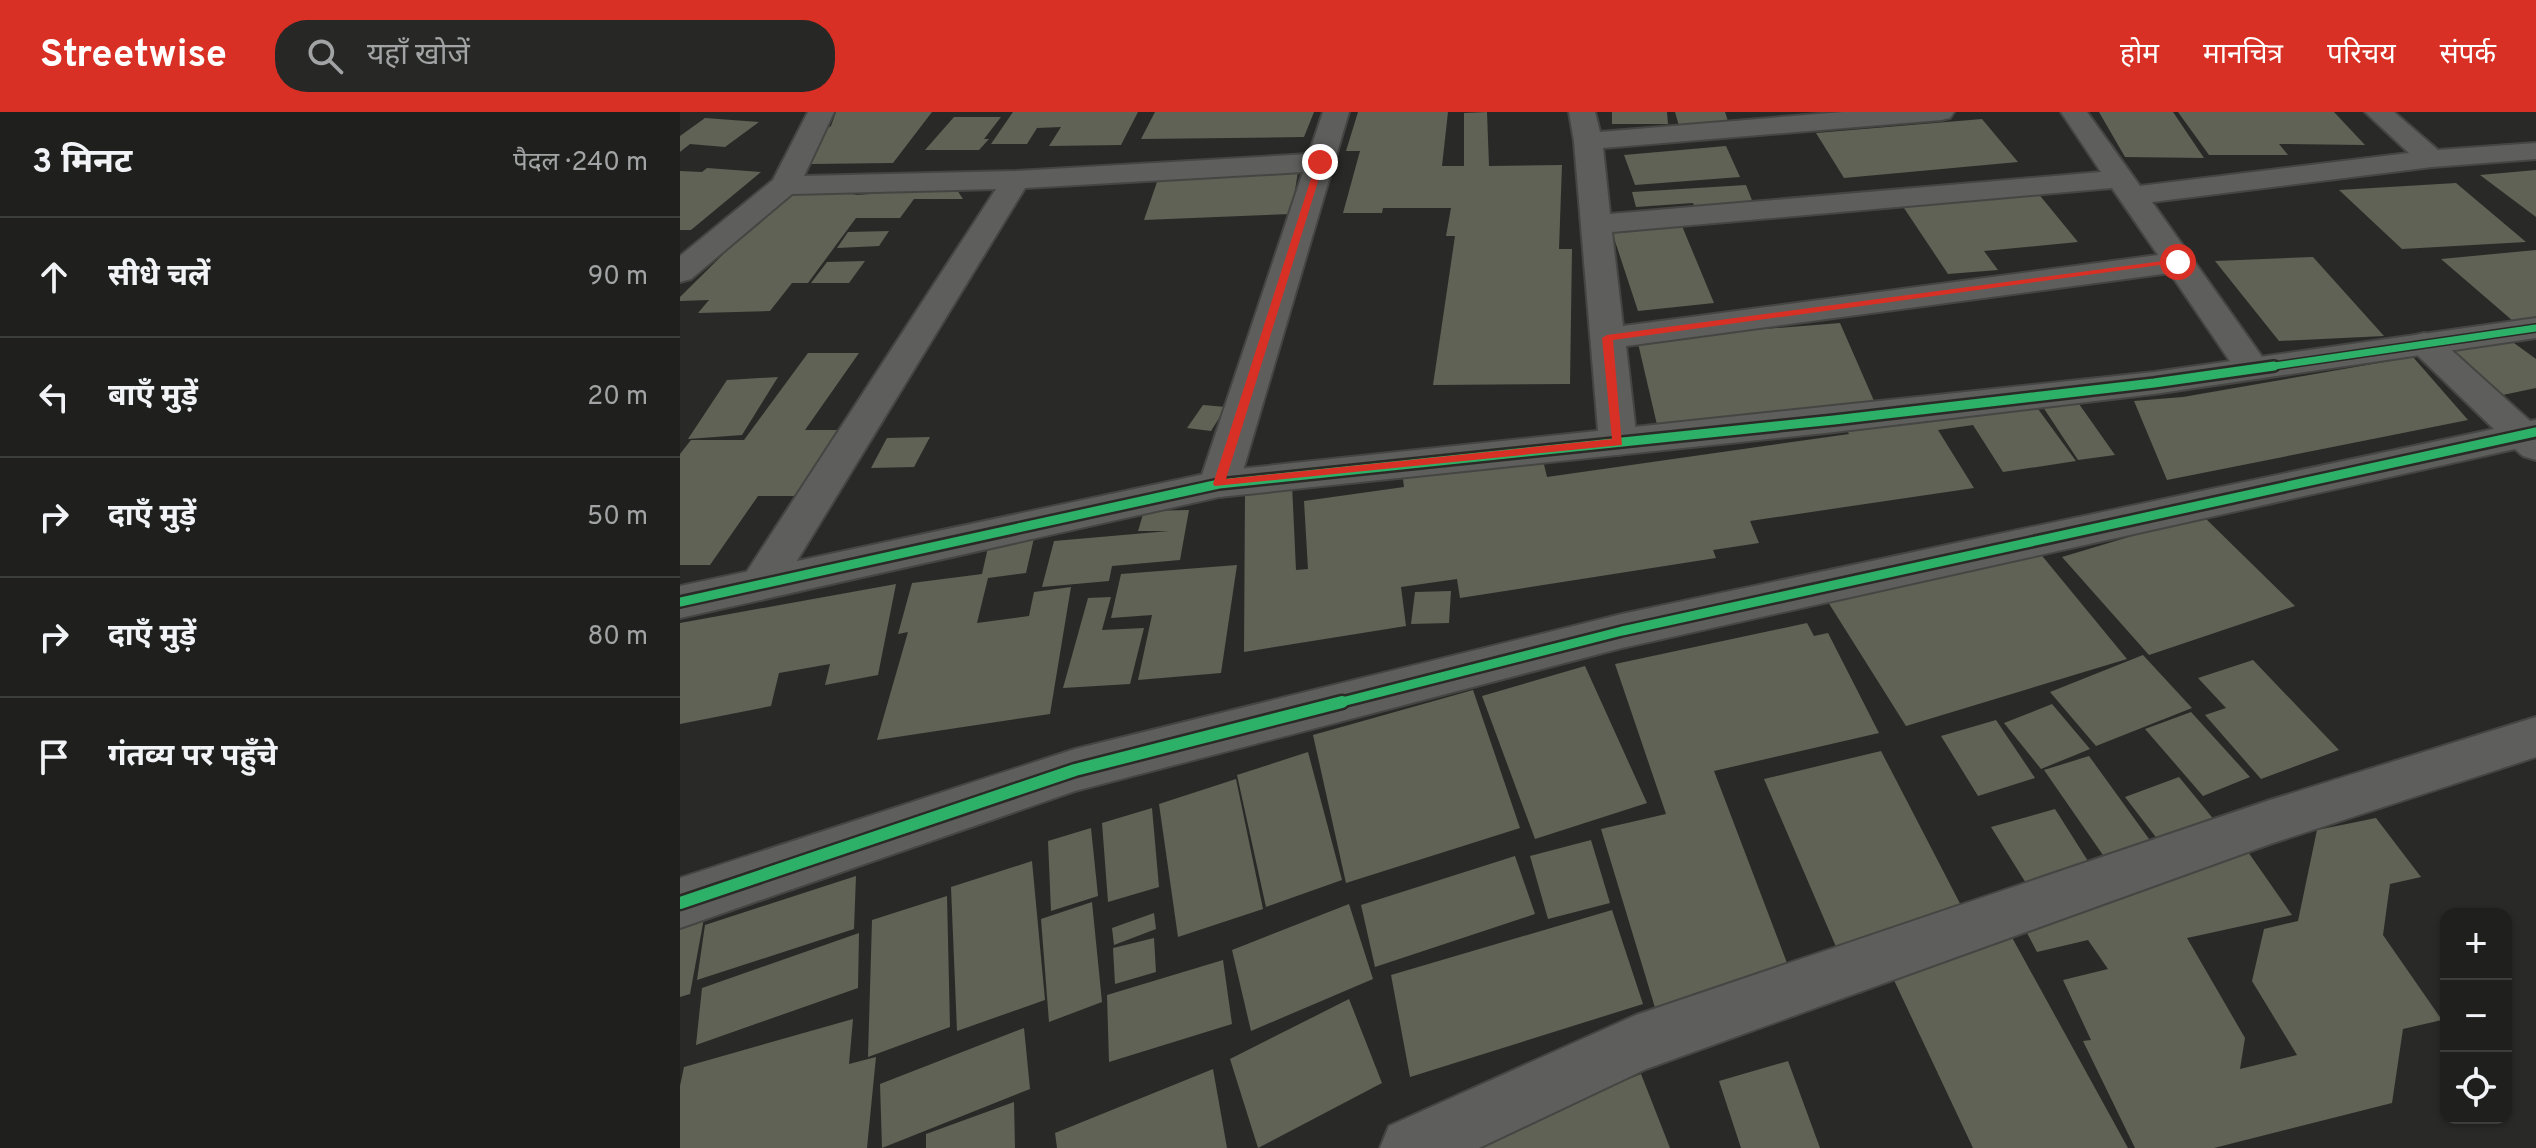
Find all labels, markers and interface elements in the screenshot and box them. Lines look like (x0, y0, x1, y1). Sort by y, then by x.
search box (275, 20, 835, 92)
text: Streetwise (40, 32, 227, 81)
icon: search (303, 34, 347, 78)
text: यहाँ खोजें (367, 38, 470, 75)
text: होम (2120, 38, 2159, 74)
text: मानचित्र (2203, 38, 2283, 74)
text: परिचय (2327, 38, 2396, 74)
text: संपर्क (2440, 38, 2496, 74)
text: 3 मिनट (32, 142, 132, 185)
route end (1302, 144, 1338, 180)
text: पैदल · 240 m (513, 147, 648, 180)
route start (2160, 244, 2196, 280)
icon: ahead (32, 255, 76, 299)
text: सीधे चलें (108, 259, 210, 296)
text: 90 m (588, 261, 648, 294)
icon: left (32, 375, 76, 419)
text: बाएँ मुड़ें (108, 379, 198, 416)
text: 20 m (587, 381, 648, 414)
icon: right (32, 495, 76, 539)
text: दाएँ मुड़ें (108, 499, 196, 536)
text: 50 m (587, 501, 648, 534)
icon: right (32, 615, 76, 659)
text: दाएँ मुड़ें (108, 619, 196, 656)
text: 80 m (588, 621, 648, 654)
icon: arrive (32, 735, 76, 779)
text: गंतव्य पर पहुँचे (108, 739, 277, 776)
map controls (2440, 908, 2512, 1124)
button: + (2440, 908, 2512, 980)
button: − (2440, 980, 2512, 1052)
button: locate (2440, 1052, 2512, 1124)

